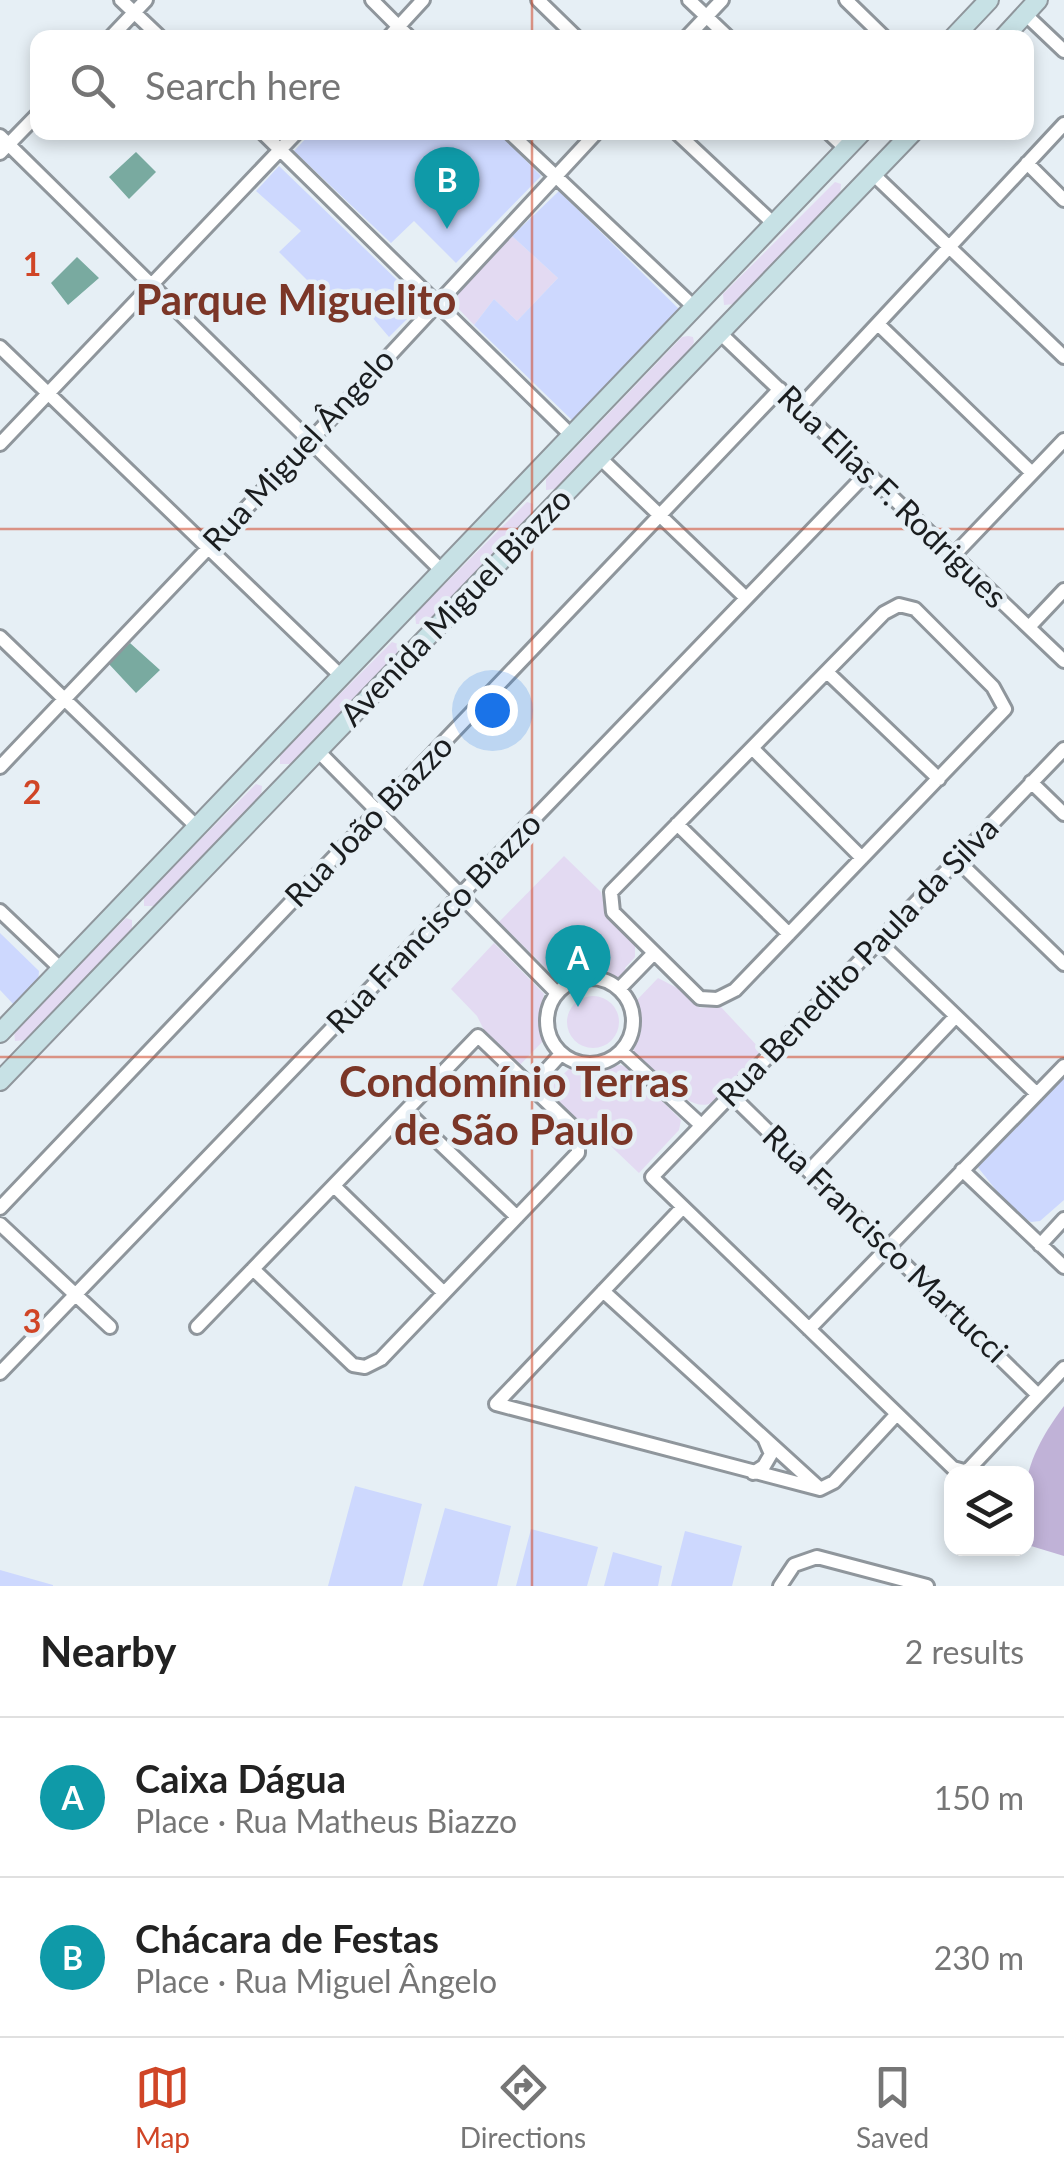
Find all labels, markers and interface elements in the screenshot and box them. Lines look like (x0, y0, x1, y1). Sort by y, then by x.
search box (30, 30, 1034, 140)
icon: search (65, 58, 120, 113)
text: Search here (145, 62, 341, 108)
pin: B (414, 146, 480, 229)
text: 1 (23, 244, 41, 283)
district label: Parque Miguelito (136, 274, 456, 324)
street label: Rua Miguel Ângelo (194, 340, 402, 558)
street label: Rua Elias F. Rodrigues (770, 377, 1016, 615)
street label: Avenida Miguel Biazzo (331, 479, 579, 733)
your location (467, 685, 518, 736)
street label: Rua João Biazzo (276, 726, 460, 914)
text: 2 (23, 772, 41, 811)
street label: Rua Francisco Biazzo (317, 803, 548, 1041)
street label: Rua Benedito Paula da Silva (708, 808, 1006, 1114)
pin: A (546, 924, 610, 1007)
district label: Condomínio Terras de São Paulo (339, 1056, 689, 1154)
street label: Rua Francisco Martucci (755, 1116, 1017, 1370)
text: 3 (23, 1301, 41, 1340)
map controls (944, 1466, 1034, 1556)
button: layers (944, 1466, 1034, 1556)
text: Nearby (40, 1626, 177, 1676)
text: 2 results (905, 1632, 1024, 1671)
text: Caixa Dágua (135, 1755, 346, 1801)
text: A (61, 1778, 84, 1817)
text: 150 m (934, 1778, 1024, 1817)
text: Place · Rua Matheus Biazzo (135, 1801, 517, 1840)
text: Chácara de Festas (135, 1915, 439, 1961)
text: B (62, 1938, 83, 1977)
text: 230 m (934, 1938, 1024, 1977)
text: Place · Rua Miguel Ângelo (135, 1961, 497, 2000)
tab: Map (135, 2060, 190, 2154)
tab: Directions (460, 2060, 586, 2154)
tab: Saved (856, 2060, 929, 2154)

